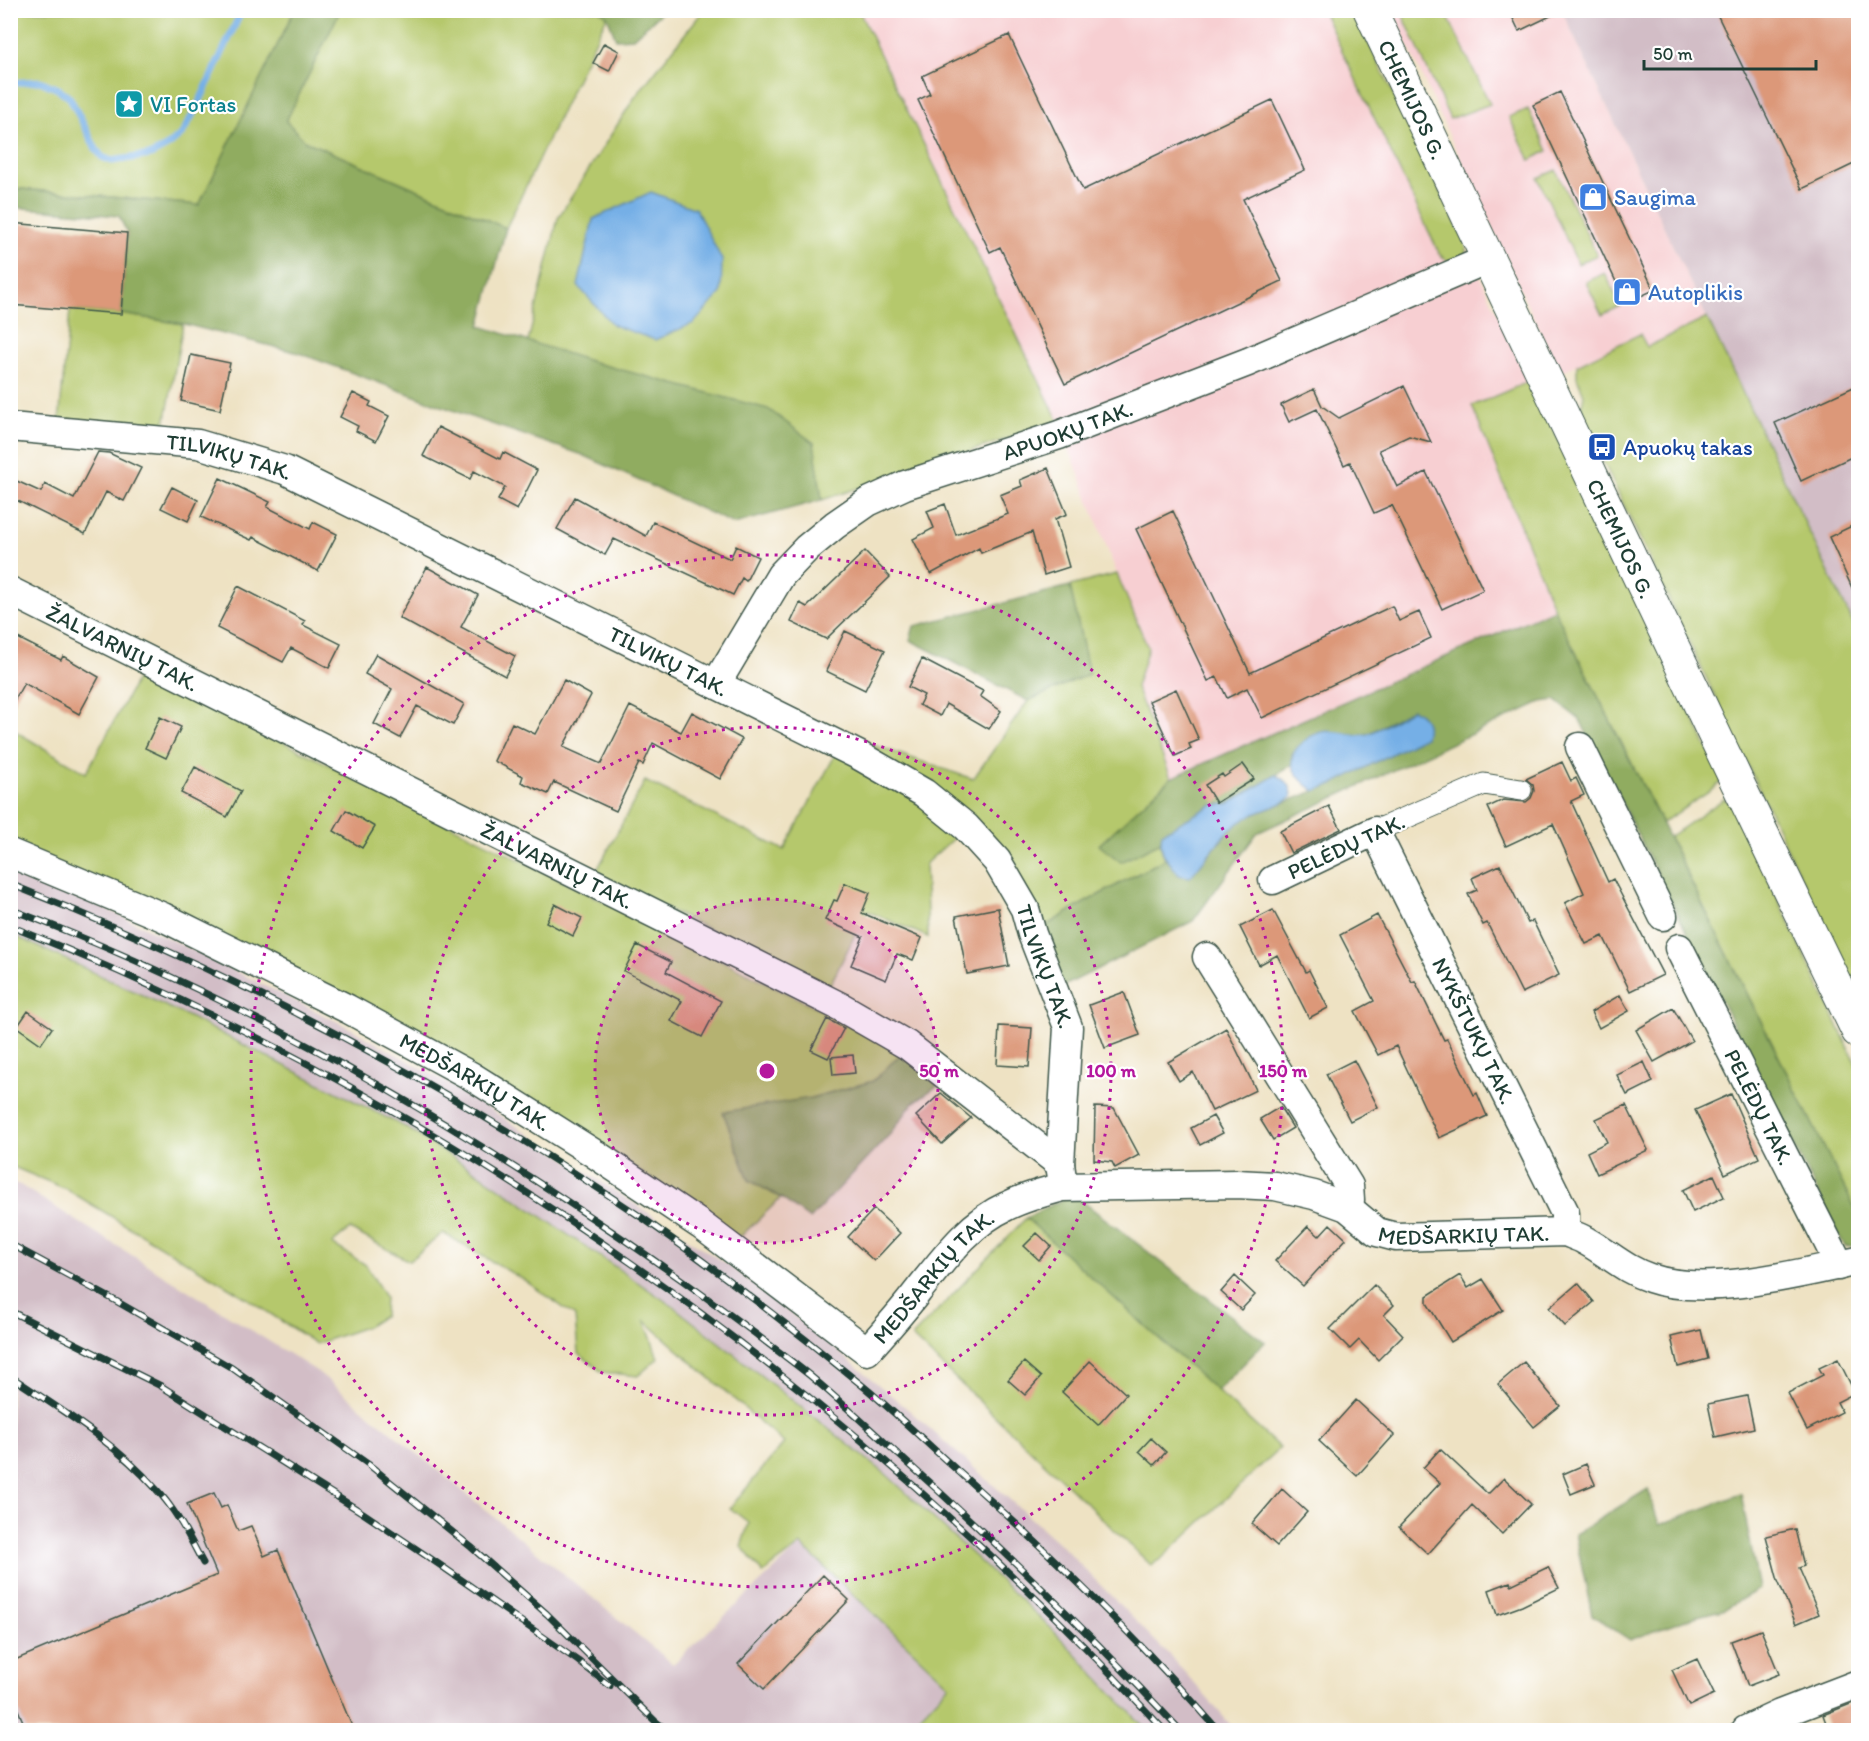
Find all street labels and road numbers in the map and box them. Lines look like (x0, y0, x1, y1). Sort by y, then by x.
street label: CHEMIJOS G. (1372, 36, 1452, 164)
street label: APUOKŲ TAK. (999, 395, 1137, 466)
street label: TILVIKŲ TAK. (165, 428, 297, 486)
street label: CHEMIJOS G. (1581, 474, 1661, 603)
street label: ŽALVARNIŲ TAK. (42, 598, 203, 697)
street label: TILVIKŲ TAK. (604, 620, 733, 702)
street label: PELĖDŲ TAK. (1283, 807, 1409, 885)
street label: ŽALVARNIŲ TAK. (476, 816, 638, 915)
street label: TILVIKŲ TAK. (1010, 901, 1080, 1032)
street label: NYKŠTUKŲ TAK. (1426, 953, 1522, 1108)
street label: MEDŠARKIŲ TAK. (395, 1027, 556, 1137)
street label: PELĖDŲ TAK. (1718, 1044, 1800, 1170)
street label: MEDŠARKIŲ TAK. (867, 1203, 999, 1349)
street label: MEDŠARKIŲ TAK. (1375, 1219, 1550, 1251)

